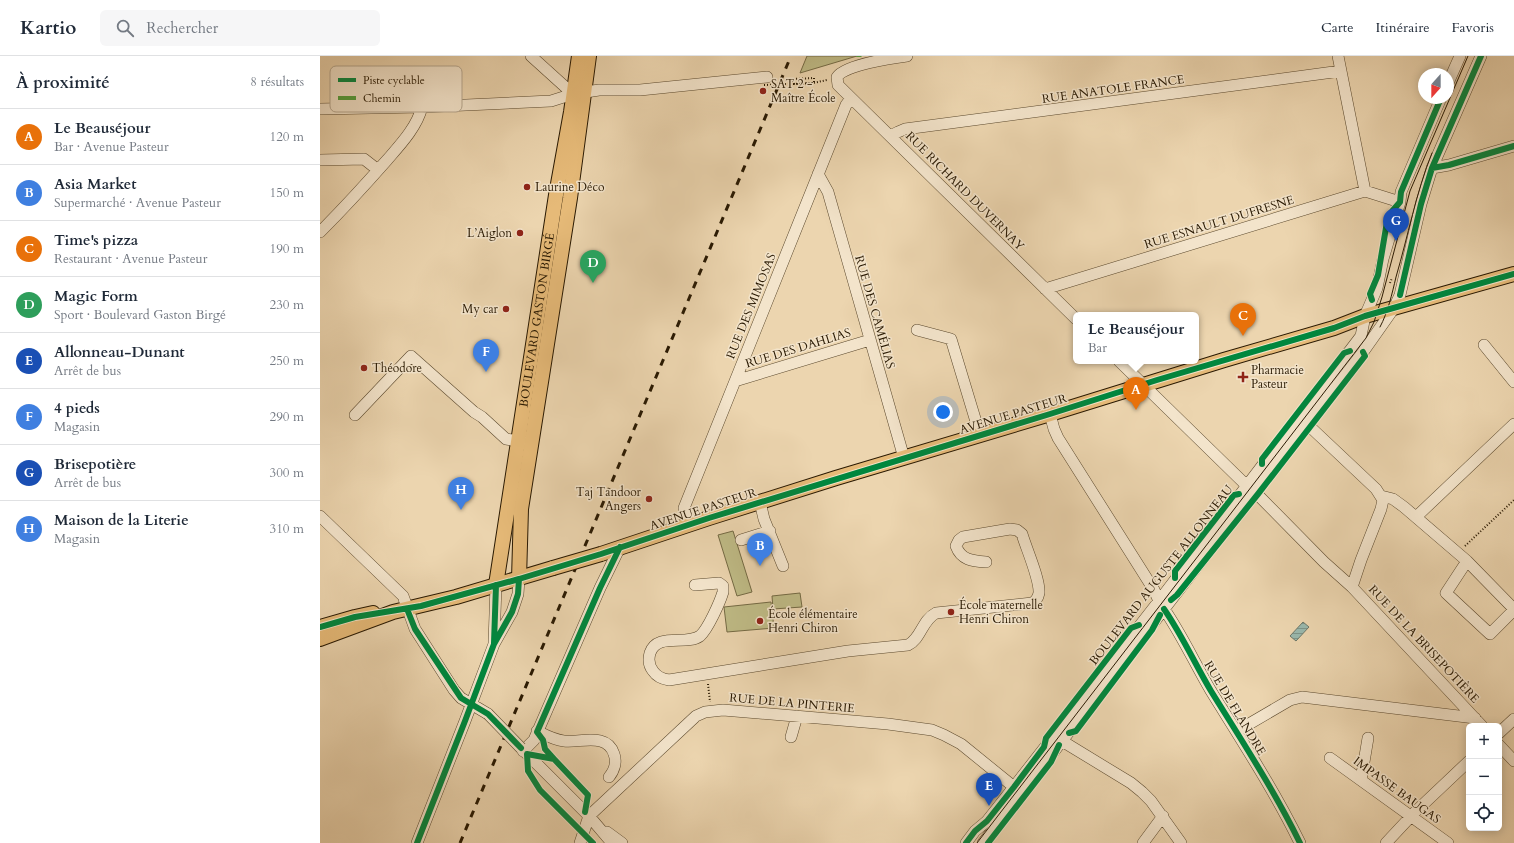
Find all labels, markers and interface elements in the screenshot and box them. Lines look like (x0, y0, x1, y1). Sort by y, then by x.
search box (100, 10, 380, 46)
text: Kartio (20, 15, 76, 41)
icon: search (114, 17, 136, 39)
text: Rechercher (146, 18, 218, 38)
text: Carte (1321, 18, 1354, 37)
text: Itinéraire (1376, 18, 1430, 37)
text: Favoris (1452, 18, 1494, 37)
legend (330, 66, 462, 112)
north arrow (1418, 68, 1454, 104)
text: À proximité (16, 71, 110, 94)
street label: RUE ANATOLE FRANCE (1041, 71, 1185, 107)
text: 8 résultats (250, 73, 304, 91)
text: Piste cyclable (363, 73, 425, 88)
place label: SAT 2 - Maître École (771, 76, 836, 106)
marker: SAT 2 - Maître École (758, 86, 768, 96)
text: Chemin (363, 91, 402, 106)
text: Le Beauséjour (54, 118, 151, 138)
text: A (24, 128, 34, 146)
text: 120 m (270, 128, 304, 146)
street label: RUE RICHARD DUVERNAY (902, 128, 1028, 254)
text: Bar · Avenue Pasteur (54, 138, 169, 156)
text: Asia Market (54, 174, 136, 194)
place label: Laurine Déco (535, 179, 605, 195)
marker: Laurine Déco (522, 182, 532, 192)
text: B (24, 184, 34, 202)
text: 150 m (270, 184, 304, 202)
street label: RUE ESNAULT DUFRESNE (1142, 192, 1296, 252)
text: Supermarché · Avenue Pasteur (54, 194, 221, 212)
pin: G (1383, 208, 1409, 241)
place label: L’Aiglon (467, 225, 512, 241)
marker: L’Aiglon (515, 228, 525, 238)
text: Time's pizza (54, 230, 138, 250)
street label: BOULEVARD GASTON BIRGÉ (515, 232, 558, 408)
text: C (24, 240, 34, 258)
text: 190 m (270, 240, 304, 258)
text: Restaurant · Avenue Pasteur (54, 250, 207, 268)
pin: D (580, 250, 606, 283)
street label: RUE DES MIMOSAS (722, 251, 780, 361)
street label: RUE DES CAMÉLIAS (851, 253, 900, 371)
text: Magic Form (54, 286, 138, 306)
text: D (23, 296, 35, 314)
text: 230 m (270, 296, 304, 314)
place label: My car (462, 301, 499, 317)
pin: C (1230, 303, 1256, 336)
marker: My car (501, 304, 511, 314)
text: Sport · Boulevard Gaston Birgé (54, 306, 226, 324)
popup (1073, 312, 1199, 364)
text: Le Beauséjour (1088, 319, 1184, 339)
street label: RUE DES DAHLIAS (743, 324, 853, 372)
pin: F (473, 339, 499, 372)
text: Bar (1088, 339, 1107, 357)
text: Allonneau-Dunant (54, 342, 185, 362)
text: E (25, 352, 33, 370)
text: 250 m (270, 352, 304, 370)
place label: Théodore (372, 360, 422, 376)
text: Arrêt de bus (54, 362, 121, 380)
place label: Pharmacie Pasteur (1251, 362, 1304, 392)
marker: Théodore (359, 363, 369, 373)
marker: Pharmacie Pasteur (1238, 372, 1248, 382)
pin: A (1123, 377, 1149, 410)
street label: AVENUE PASTEUR (957, 390, 1069, 438)
text: 4 pieds (54, 398, 100, 418)
your location (933, 402, 953, 422)
text: F (25, 408, 33, 426)
text: 290 m (270, 408, 304, 426)
text: Magasin (54, 418, 100, 436)
text: Brisepotière (54, 454, 136, 474)
text: G (24, 464, 34, 482)
text: 300 m (270, 464, 304, 482)
text: Arrêt de bus (54, 474, 121, 492)
pin: H (448, 477, 474, 510)
street label: BOULEVARD AUGUSTE ALLONNEAU (1086, 482, 1236, 668)
place label: Taj Tandoor Angers (576, 484, 642, 514)
street label: AVENUE PASTEUR (648, 484, 759, 534)
marker: Taj Tandoor Angers (644, 494, 654, 504)
text: Maison de la Literie (54, 510, 189, 530)
text: H (23, 520, 35, 538)
text: 310 m (270, 520, 304, 538)
text: Magasin (54, 530, 100, 548)
pin: B (747, 533, 773, 566)
street label: RUE DE LA BRISEPOTIÈRE (1365, 581, 1484, 706)
place label: École maternelle Henri Chiron (959, 596, 1043, 627)
place label: École élémentaire Henri Chiron (768, 605, 858, 636)
marker: École maternelle Henri Chiron (946, 607, 956, 617)
marker: École élémentaire Henri Chiron (755, 616, 765, 626)
street label: RUE DE FLANDRE (1200, 658, 1270, 758)
street label: RUE DE LA PINTERIE (729, 690, 855, 716)
map controls (1466, 723, 1502, 831)
button: + (1466, 723, 1502, 759)
street label: IMPASSE BAUGAS (1350, 753, 1444, 827)
button: − (1466, 759, 1502, 795)
pin: E (976, 773, 1002, 806)
button: locate (1466, 795, 1502, 831)

